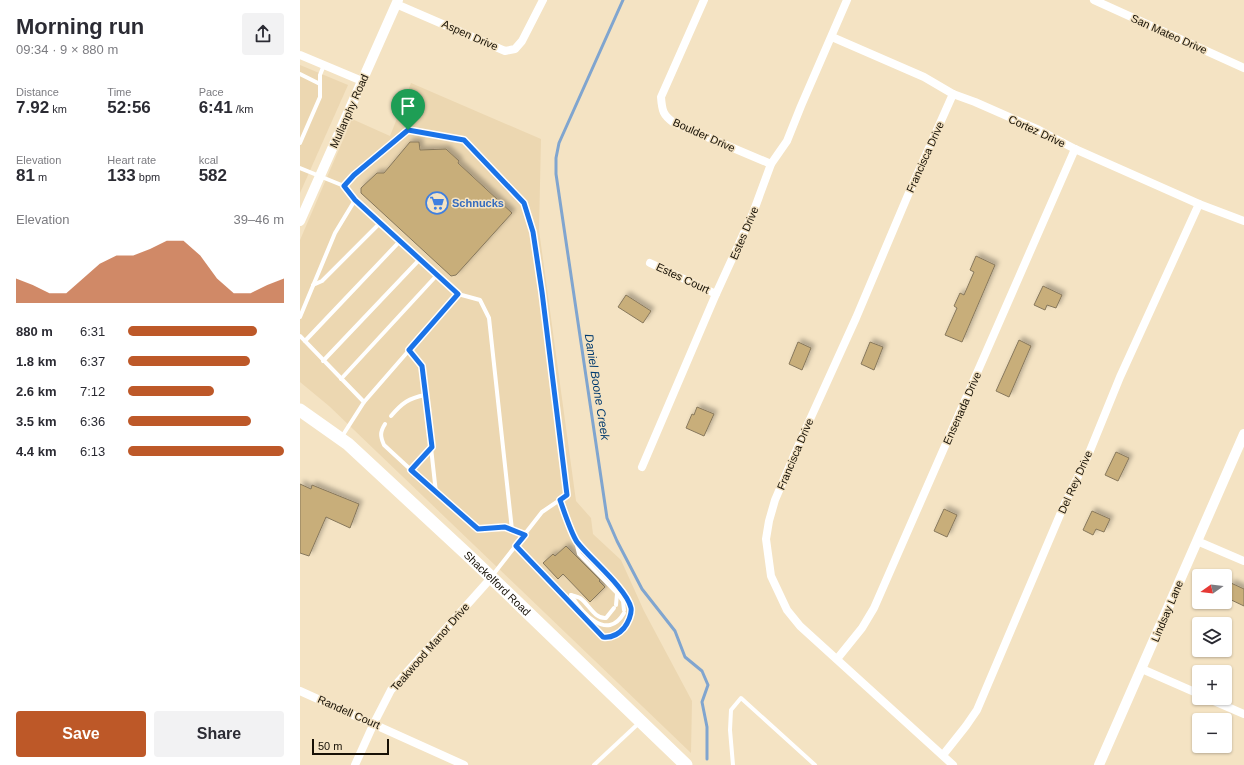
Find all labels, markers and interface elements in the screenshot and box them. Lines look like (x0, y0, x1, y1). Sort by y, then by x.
street label: San Mateo Drive (1129, 12, 1209, 56)
button: share (242, 13, 284, 55)
text: Morning run (16, 14, 144, 39)
street label: Aspen Drive (440, 17, 500, 53)
text: 09:34 · 9 × 880 m (16, 42, 118, 57)
street label: Mullanphy Road (327, 72, 371, 150)
text: Distance (16, 86, 59, 98)
text: Time (107, 86, 131, 98)
text: Pace (199, 86, 224, 98)
pin (391, 89, 425, 130)
icon: arrive (397, 95, 419, 117)
text: 7.92 (16, 98, 49, 117)
text: 52:56 (107, 98, 151, 117)
text: 6:41 (199, 98, 233, 117)
text: km (49, 103, 67, 115)
text: /km (233, 103, 253, 115)
street label: Cortez Drive (1007, 113, 1067, 149)
street label: Boulder Drive (671, 116, 737, 154)
street label: Francisca Drive (904, 120, 946, 194)
text: Elevation (16, 154, 61, 166)
text: Heart rate (107, 154, 156, 166)
text: kcal (199, 154, 218, 166)
text: 81 (16, 166, 35, 185)
text: 133 (107, 166, 136, 185)
text: 582 (199, 166, 227, 185)
text: m (35, 171, 47, 183)
text: bpm (136, 171, 160, 183)
supermarket icon: Schnucks (424, 190, 450, 216)
place label: Schnucks (452, 197, 504, 209)
street label: Estes Drive (727, 205, 761, 261)
text: Elevation (16, 212, 69, 227)
text: 39–46 m (233, 212, 284, 227)
street label: Estes Court (654, 260, 712, 296)
text: 880 m (16, 324, 53, 339)
text: 6:31 (80, 324, 105, 339)
water label: Daniel Boone Creek (582, 333, 612, 442)
text: 1.8 km (16, 354, 56, 369)
text: 6:37 (80, 354, 105, 369)
street label: Ensenada Drive (941, 370, 983, 446)
text: 2.6 km (16, 384, 56, 399)
text: 7:12 (80, 384, 105, 399)
text: 3.5 km (16, 414, 56, 429)
text: 6:36 (80, 414, 105, 429)
street label: Francisca Drive (775, 416, 815, 492)
text: 4.4 km (16, 444, 56, 459)
text: 6:13 (80, 444, 105, 459)
street label: Del Rey Drive (1056, 449, 1094, 515)
street label: Shackelford Road (462, 549, 533, 618)
north arrow (1192, 569, 1232, 609)
map controls (1192, 569, 1232, 753)
street label: Lindsay Lane (1149, 579, 1185, 643)
street label: Teakwood Manor Drive (389, 601, 471, 693)
button: layers (1192, 617, 1232, 657)
button: + (1192, 665, 1232, 705)
street label: Randell Court (316, 693, 382, 731)
button: Save (16, 711, 146, 757)
button: Share (154, 711, 284, 757)
button: − (1192, 713, 1232, 753)
scale bar (312, 737, 389, 756)
text: 50 m (318, 740, 342, 752)

